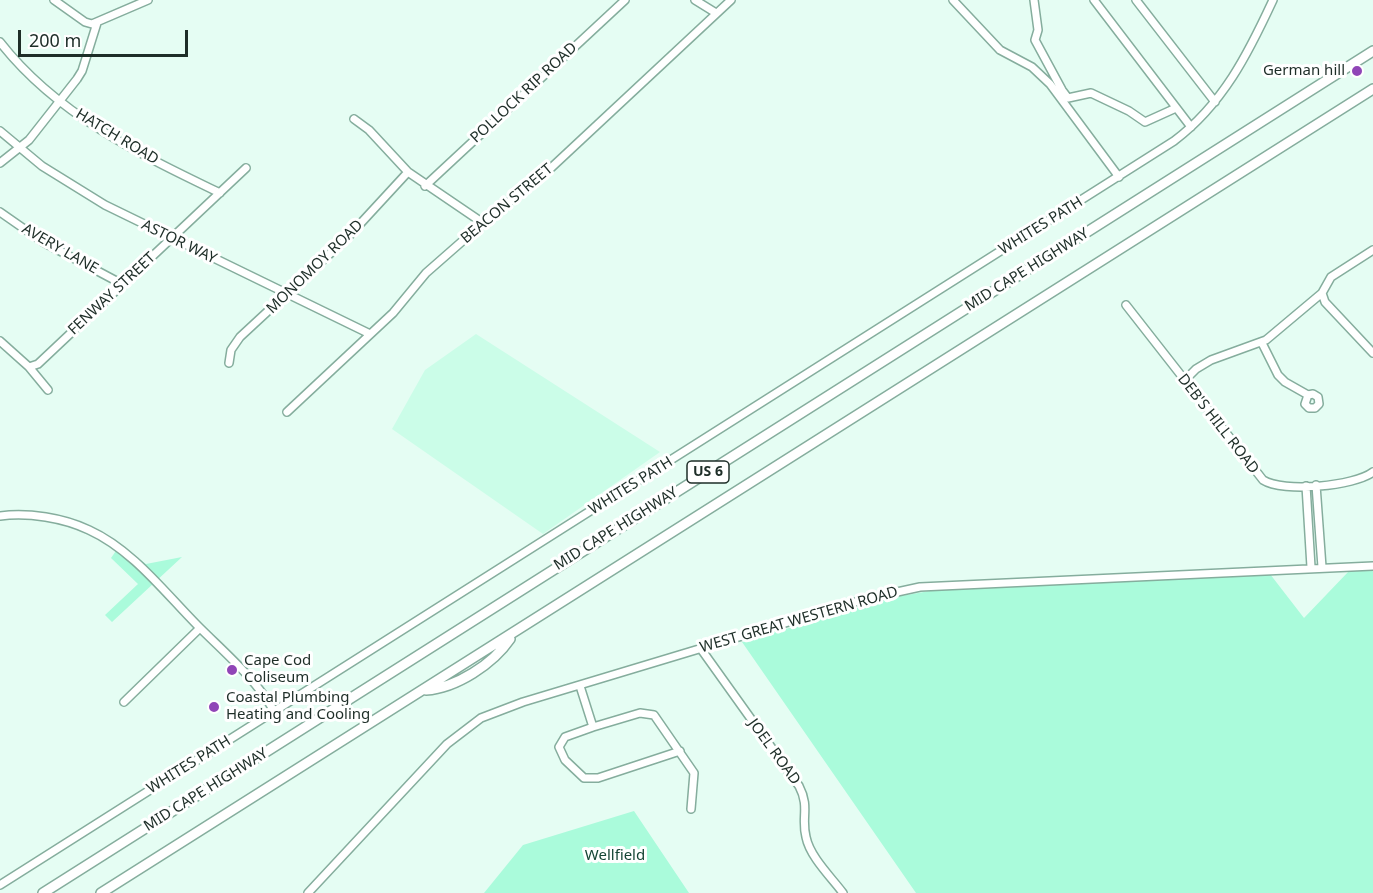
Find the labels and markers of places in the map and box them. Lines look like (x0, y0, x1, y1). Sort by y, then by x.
place label: German hill (1263, 62, 1345, 80)
marker: German hill (1350, 64, 1364, 78)
place label: Cape Cod Coliseum (244, 652, 311, 687)
marker: Cape Cod Coliseum (225, 663, 239, 677)
place label: Coastal Plumbing Heating and Cooling (226, 689, 370, 724)
marker: Coastal Plumbing Heating and Cooling (207, 700, 221, 714)

